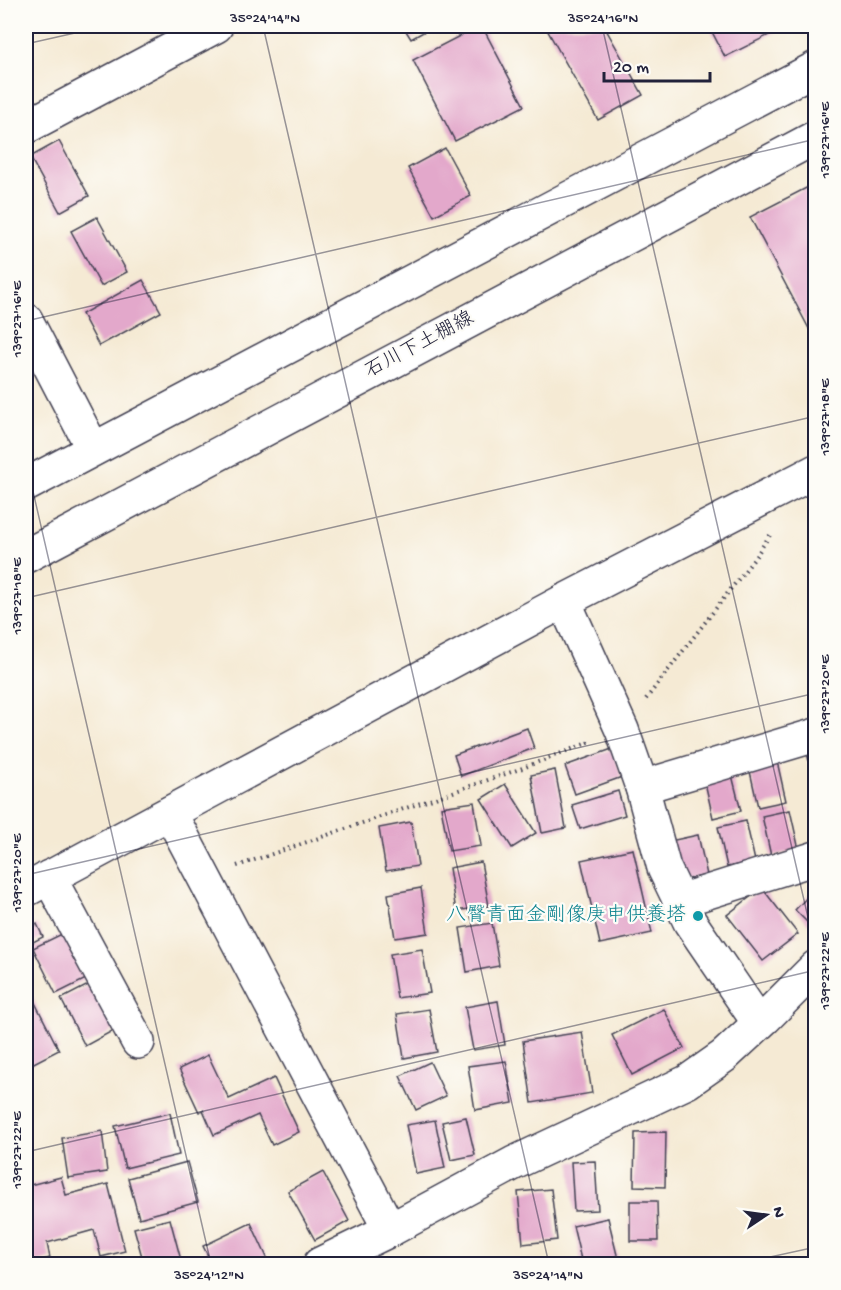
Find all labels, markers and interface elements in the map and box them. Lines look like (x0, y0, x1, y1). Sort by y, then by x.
text: 35°24'14"N (229, 10, 300, 28)
text: 35°24'16"N (567, 10, 638, 28)
scale bar (604, 45, 710, 83)
text: 20 m (613, 58, 649, 79)
text: 139°27'16"E (817, 101, 835, 179)
text: 139°27'16"E (9, 280, 27, 358)
street label: 石川下土棚線 (361, 307, 478, 384)
text: 139°27'18"E (817, 378, 835, 456)
text: 139°27'18"E (9, 557, 27, 635)
text: 139°27'20"E (817, 654, 835, 734)
text: 139°27'20"E (9, 833, 27, 913)
place label: 八臀青面金剛像庚申供養塔 (446, 903, 686, 928)
marker: 八臀青面金剛像庚申供養塔 (691, 909, 705, 923)
text: 139°27'22"E (817, 932, 835, 1011)
text: 139°27'22"E (9, 1111, 27, 1190)
north arrow (736, 1185, 796, 1245)
text: N (767, 1205, 788, 1220)
text: 35°24'12"N (173, 1267, 244, 1285)
text: 35°24'14"N (512, 1267, 583, 1285)

